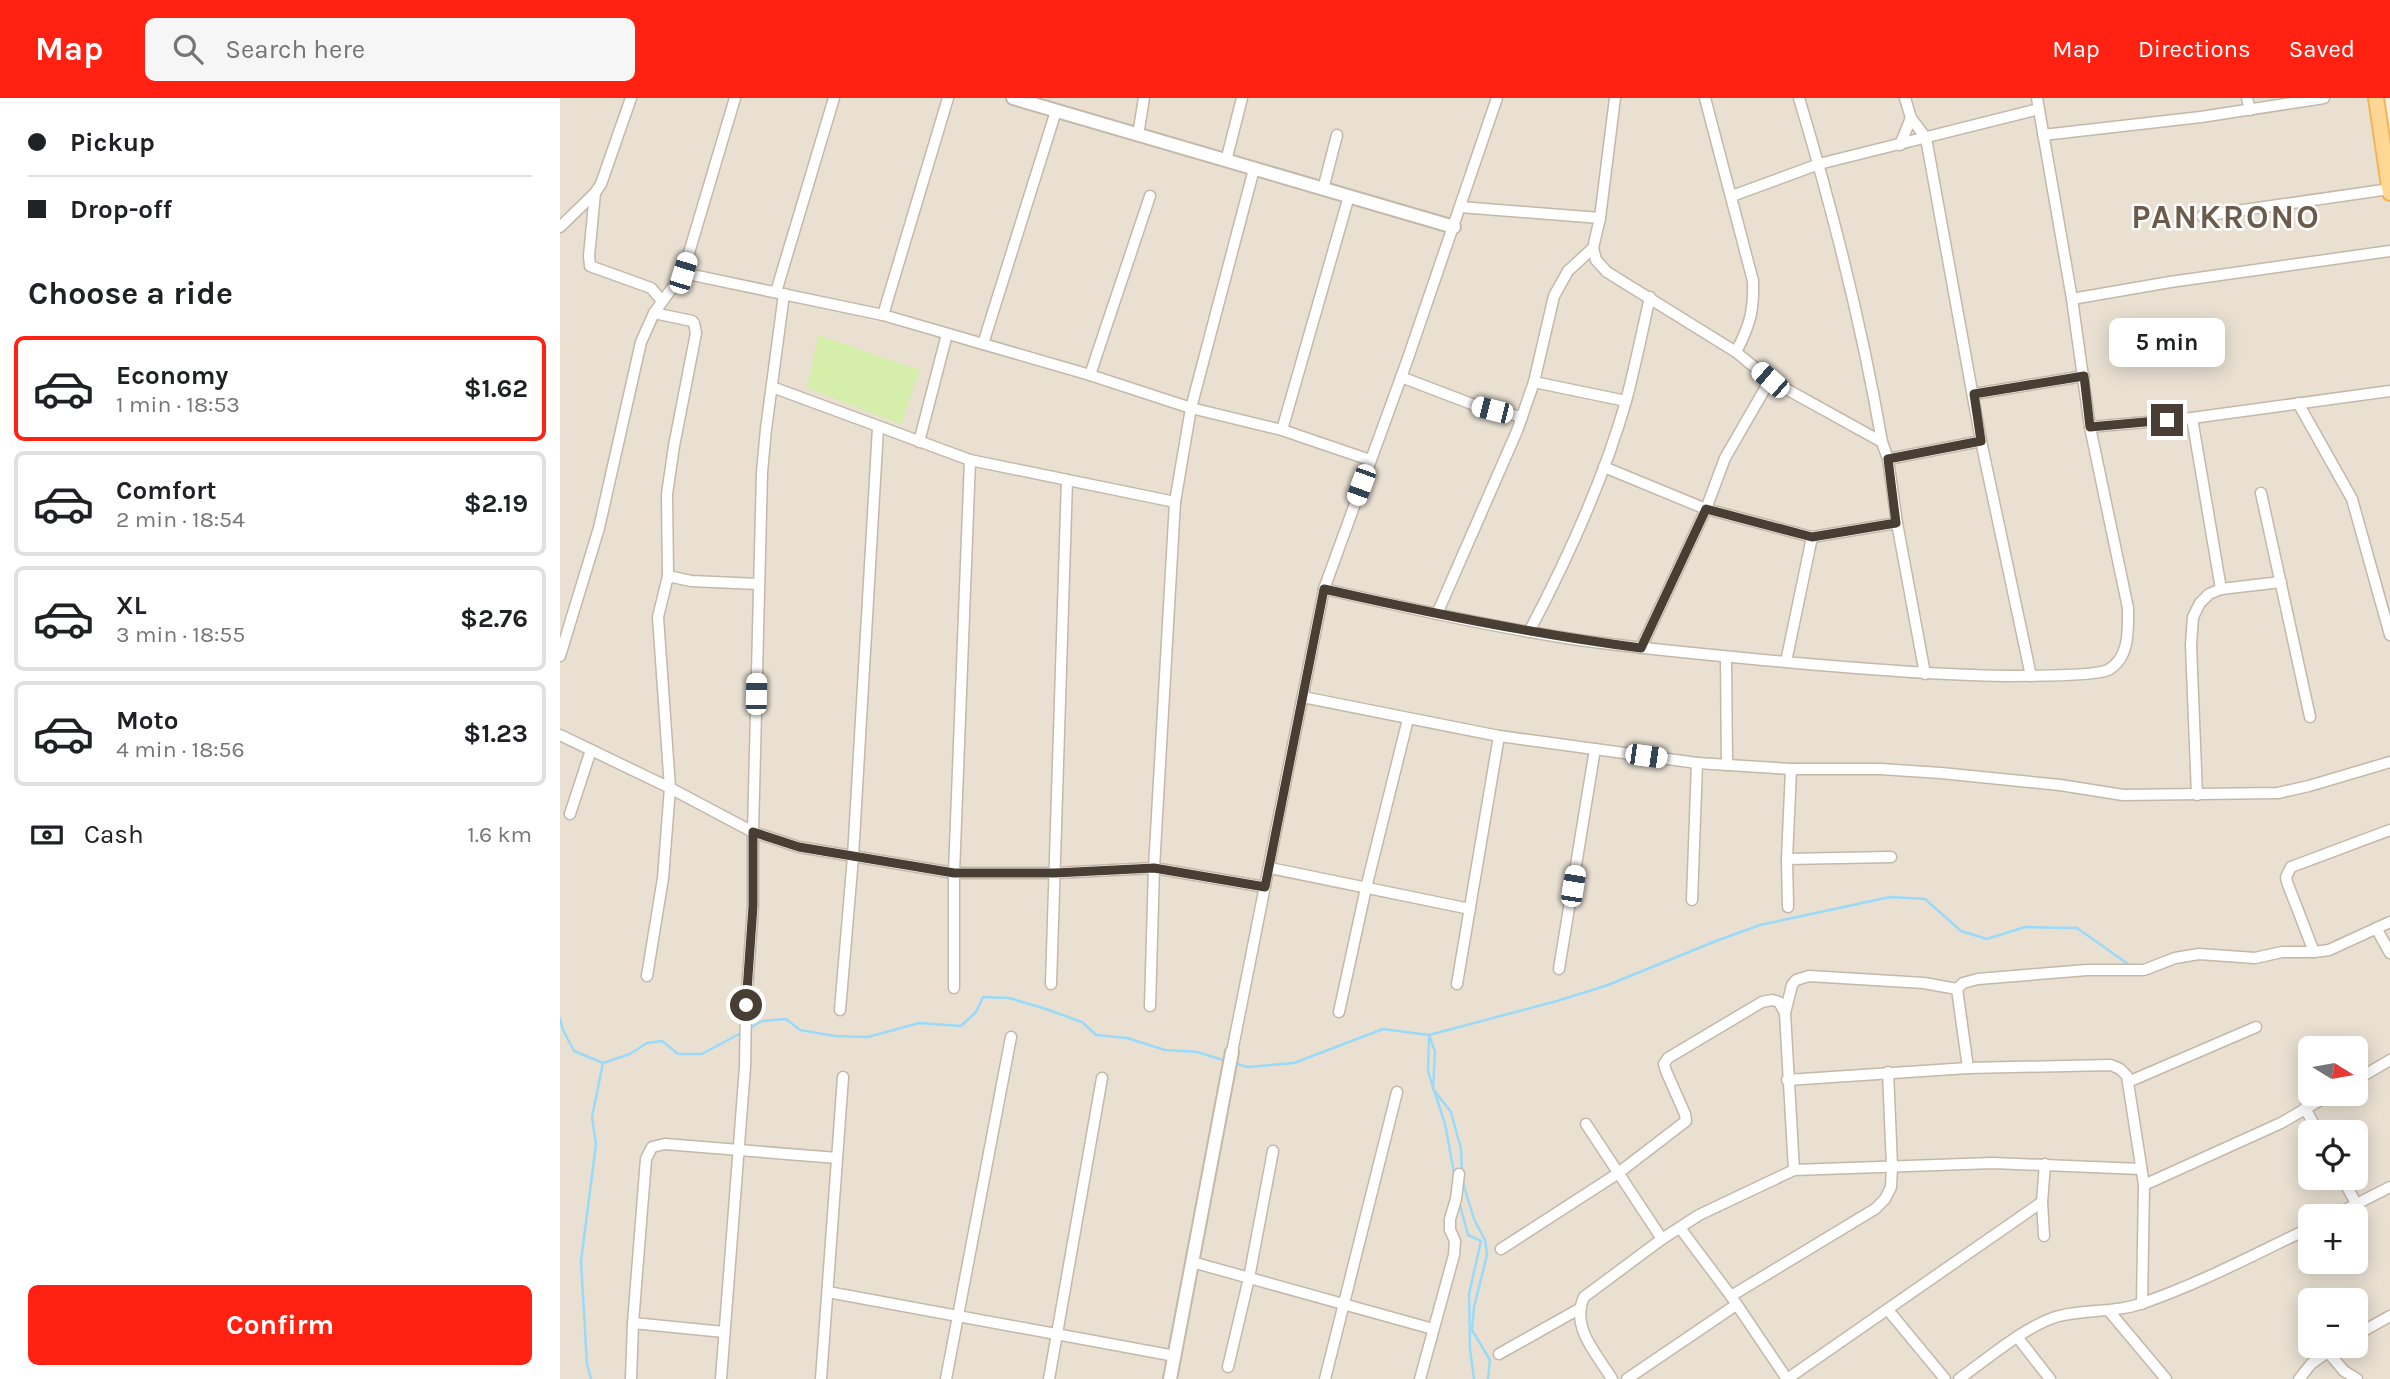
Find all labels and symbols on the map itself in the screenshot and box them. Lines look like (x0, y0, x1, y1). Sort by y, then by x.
district label: PANKRONO (2131, 198, 2321, 236)
car (667, 250, 700, 296)
callout: 5 min (2109, 318, 2225, 368)
car (1748, 358, 1793, 402)
car (1470, 395, 1515, 425)
route end (2151, 404, 2183, 436)
car (1344, 462, 1379, 508)
car (746, 673, 767, 715)
car (1624, 743, 1669, 769)
car (1560, 864, 1587, 908)
route start (730, 989, 762, 1021)
north arrow (2298, 1036, 2368, 1106)

